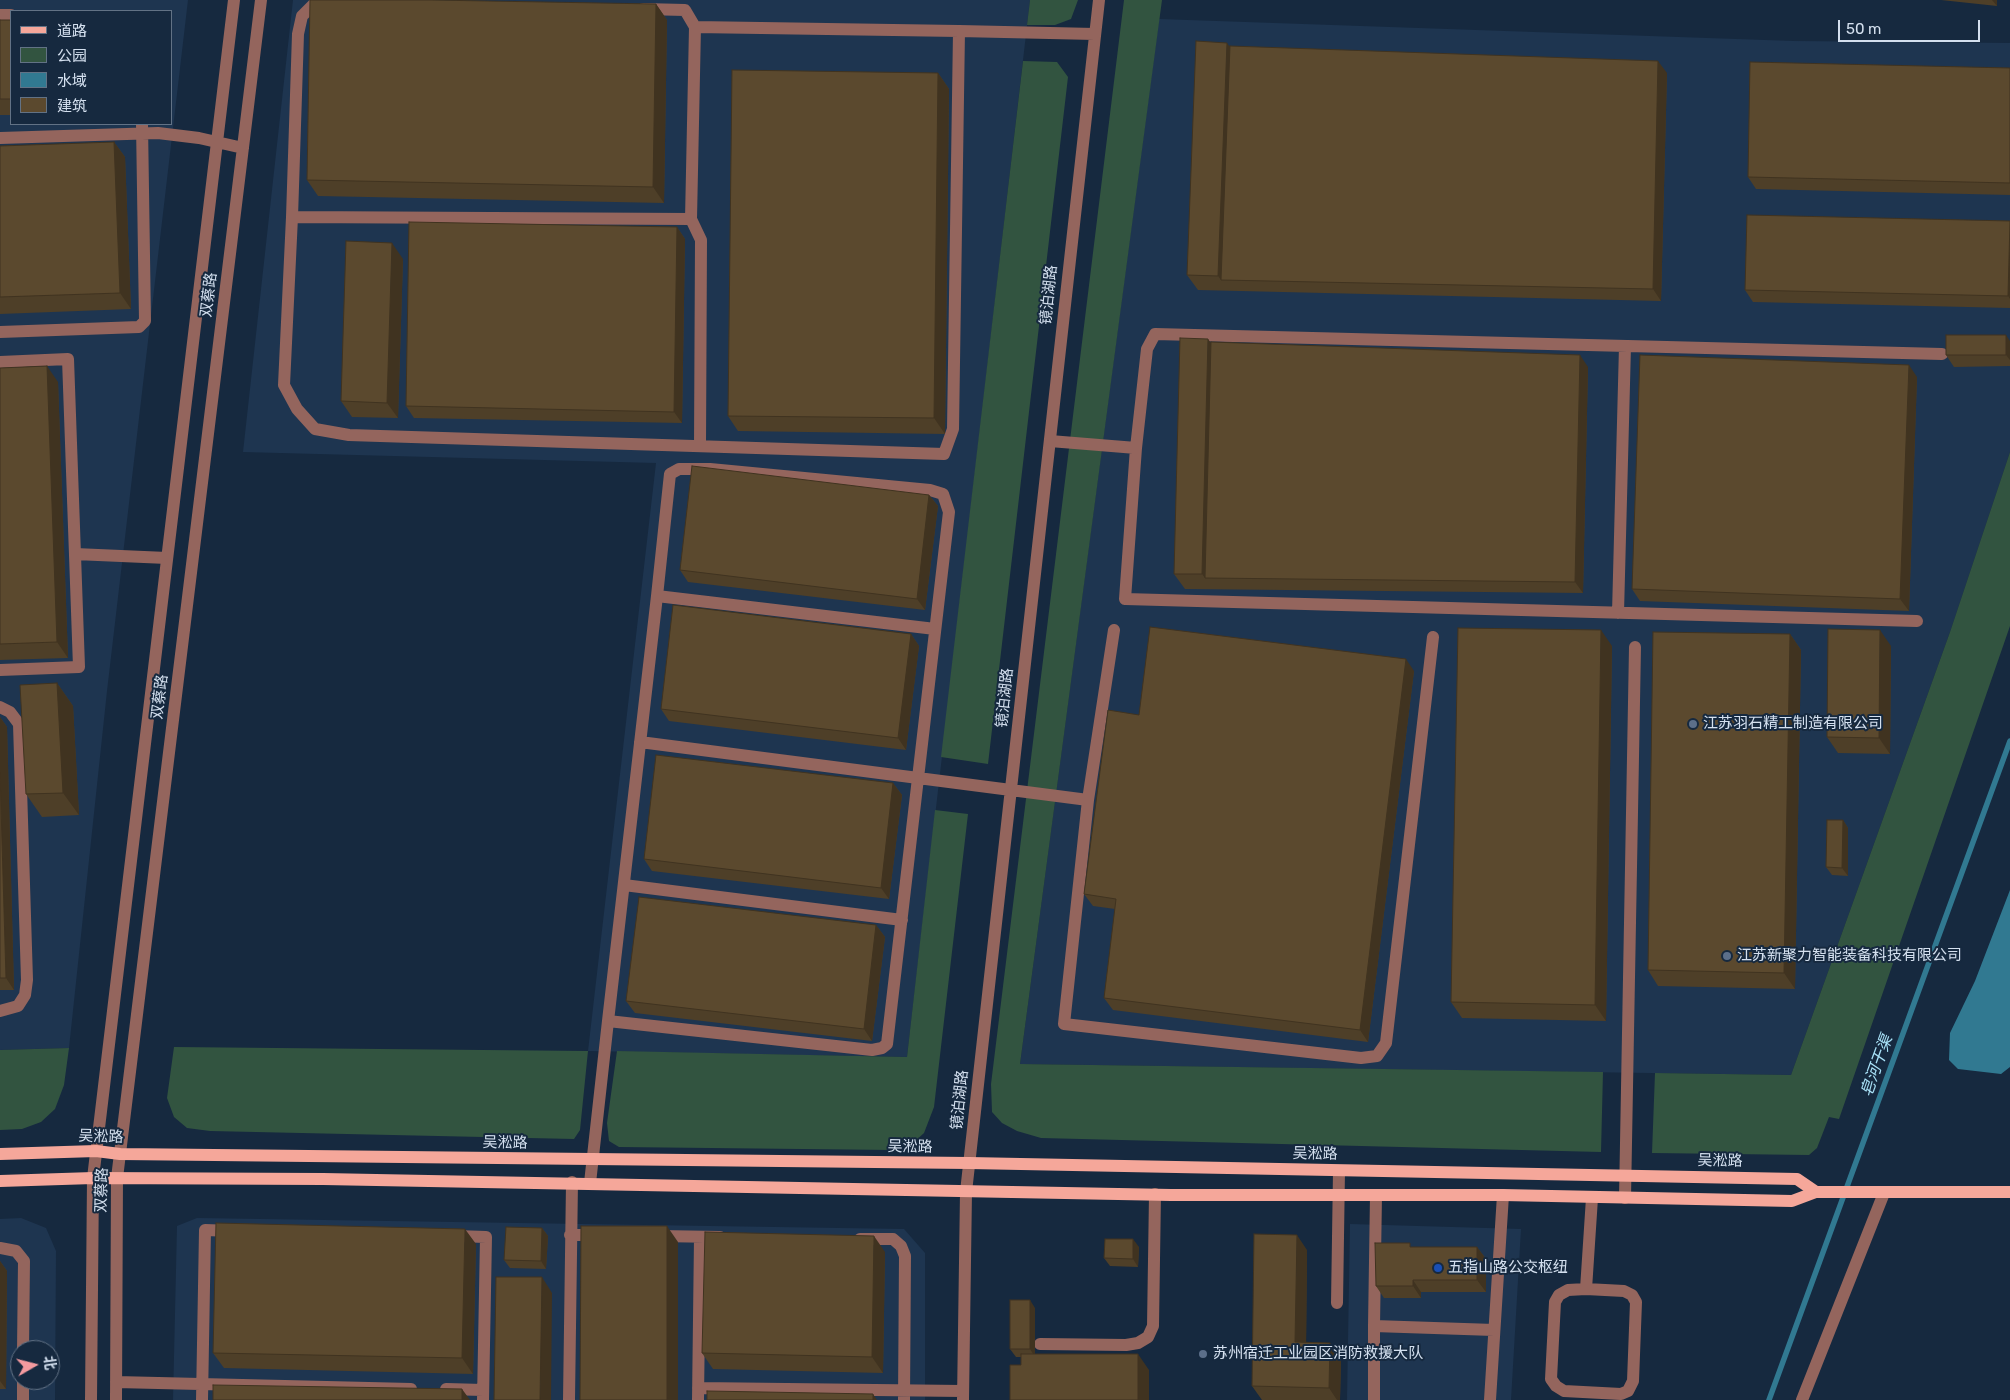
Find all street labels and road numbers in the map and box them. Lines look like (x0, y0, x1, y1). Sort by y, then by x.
street label: 镜泊湖路 (1037, 264, 1061, 326)
street label: 双蔡路 (197, 272, 221, 318)
street label: 镜泊湖路 (993, 667, 1017, 729)
street label: 双蔡路 (148, 674, 172, 720)
street label: 镜泊湖路 (948, 1069, 972, 1131)
street label: 吴淞路 (78, 1127, 124, 1147)
street label: 吴淞路 (482, 1134, 528, 1152)
street label: 吴淞路 (887, 1138, 933, 1156)
street label: 吴淞路 (1292, 1145, 1338, 1163)
street label: 吴淞路 (1697, 1152, 1743, 1170)
street label: 双蔡路 (92, 1167, 112, 1213)

